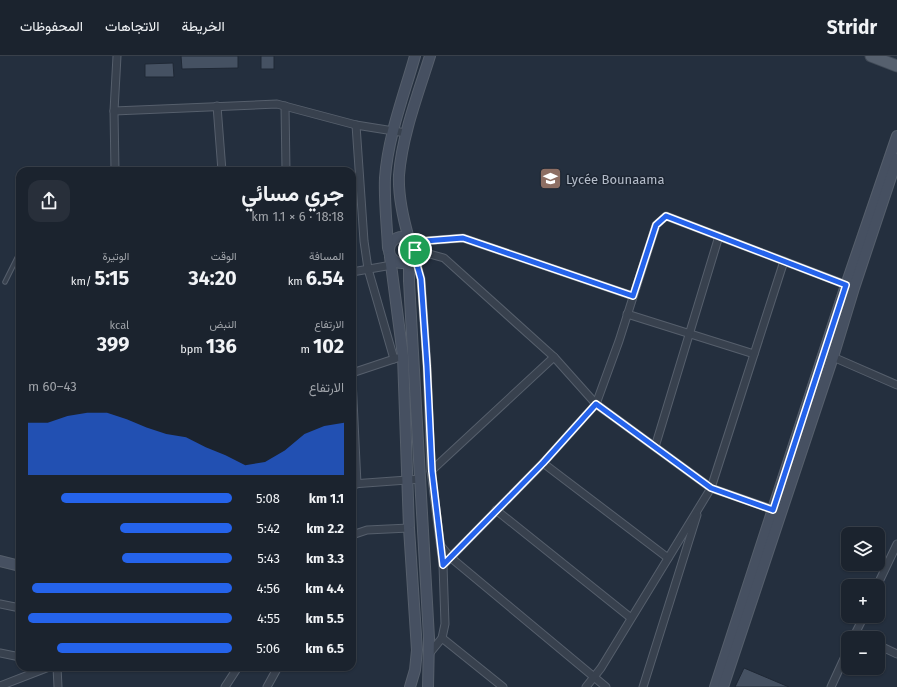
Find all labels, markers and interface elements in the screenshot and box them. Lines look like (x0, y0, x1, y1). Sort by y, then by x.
text: Stridr (827, 16, 877, 39)
text: المحفوظات (20, 18, 83, 35)
text: الاتجاهات (105, 18, 159, 35)
text: الخريطة (181, 18, 225, 35)
school or university icon: Lycée Bounaama (537, 166, 563, 192)
place label: Lycée Bounaama (566, 172, 664, 187)
button: share (28, 180, 70, 222)
text: جري مسائي (241, 180, 344, 207)
text: 18:18 · 6 × 1.1 km (251, 209, 344, 224)
pin (398, 233, 432, 267)
icon: arrive (404, 239, 426, 261)
text: الوتيرة (102, 250, 129, 263)
text: الوقت (211, 250, 237, 263)
text: المسافة (309, 250, 344, 263)
text: 5:15 (95, 266, 129, 290)
text: 34:20 (188, 266, 237, 290)
text: 6.54 (306, 266, 344, 290)
text: /km (71, 275, 95, 288)
text: km (288, 275, 306, 288)
text: النبض (209, 318, 237, 331)
text: الارتفاع (314, 318, 344, 331)
text: kcal (110, 319, 129, 332)
text: 399 (97, 332, 129, 356)
text: 136 (206, 334, 237, 358)
text: 102 (313, 334, 344, 358)
text: bpm (180, 343, 206, 356)
text: m (301, 343, 313, 356)
text: 43–60 m (28, 379, 77, 394)
text: الارتفاع (309, 380, 344, 395)
text: 5:08 (256, 491, 280, 506)
text: 1.1 km (309, 491, 344, 506)
text: 5:42 (257, 521, 280, 536)
text: 2.2 km (306, 521, 344, 536)
map controls (841, 527, 885, 675)
button: layers (841, 527, 885, 571)
text: 5:43 (257, 551, 280, 566)
text: 3.3 km (306, 551, 344, 566)
button: + (841, 579, 885, 623)
text: 4:56 (256, 581, 280, 596)
text: 4.4 km (305, 581, 344, 596)
text: 4:55 (257, 611, 280, 626)
text: 5.5 km (306, 611, 344, 626)
button: − (841, 631, 885, 675)
text: 5:06 (256, 641, 280, 656)
text: 6.5 km (305, 641, 344, 656)

